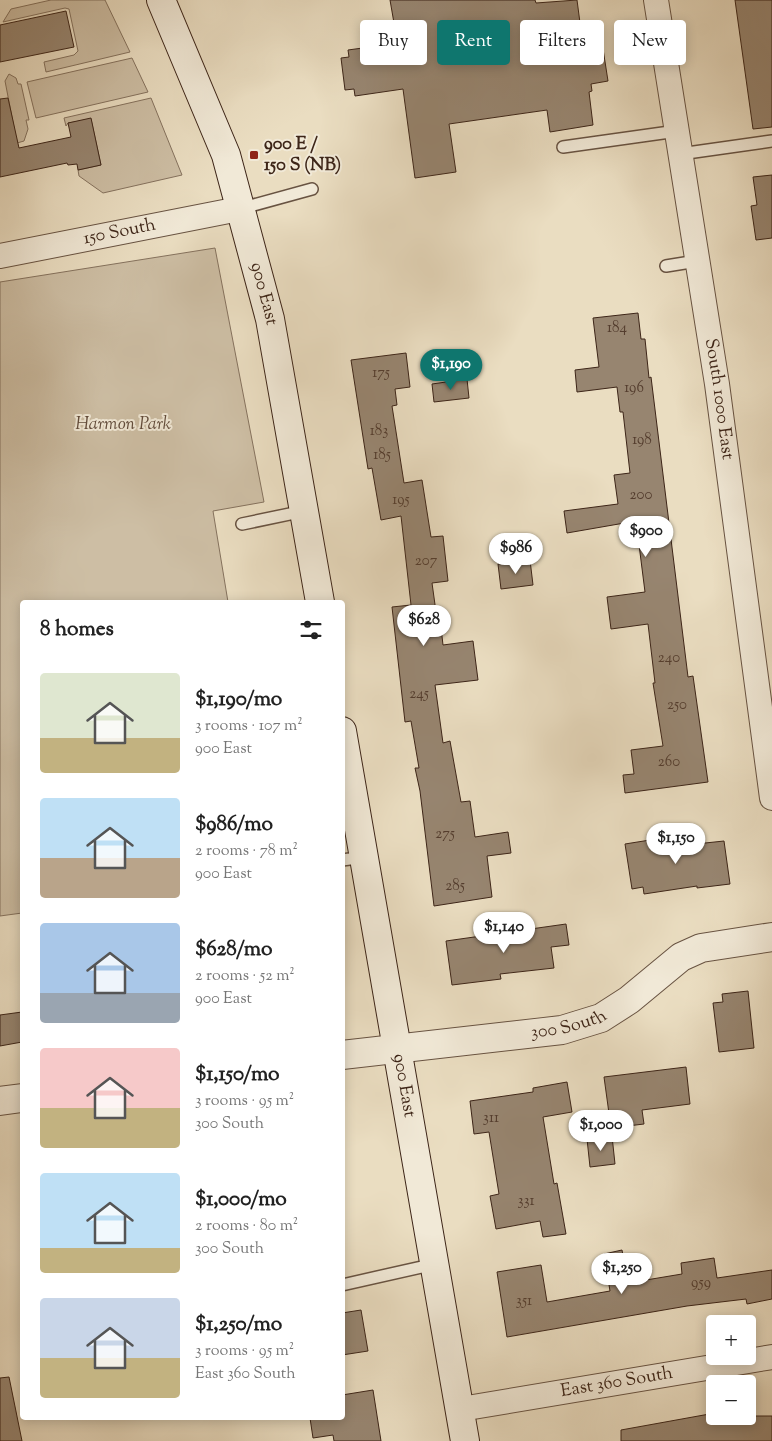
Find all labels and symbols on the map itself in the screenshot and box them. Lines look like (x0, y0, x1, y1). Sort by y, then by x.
place label: 900 E / 150 S (NB) (264, 132, 341, 179)
marker: 900 E / 150 S (NB) (248, 149, 260, 161)
street label: 150 South (81, 213, 159, 252)
street label: 900 East (242, 260, 284, 327)
house number: 184 (607, 318, 627, 339)
street label: South 1000 East (697, 337, 740, 461)
pin: $1,190 (410, 348, 492, 391)
house number: 175 (372, 363, 390, 384)
house number: 196 (624, 378, 644, 399)
park label: Harmon Park (75, 412, 171, 438)
house number: 183 (370, 421, 388, 442)
house number: 198 (632, 430, 652, 451)
house number: 185 (373, 445, 391, 466)
house number: 200 (630, 485, 653, 506)
house number: 195 (392, 490, 410, 511)
pin: $900 (616, 516, 676, 558)
pin: $986 (486, 532, 546, 575)
house number: 207 (415, 551, 438, 572)
pin: $628 (394, 604, 454, 647)
house number: 240 (658, 648, 680, 669)
house number: 245 (409, 684, 429, 705)
house number: 250 (667, 695, 687, 716)
house number: 260 (658, 752, 680, 773)
pin: $1,150 (635, 822, 717, 865)
house number: 275 (435, 824, 455, 845)
house number: 285 (445, 876, 465, 897)
pin: $1,140 (463, 912, 545, 954)
street label: 300 South (529, 1004, 613, 1046)
street label: 900 East (385, 1052, 422, 1120)
house number: 311 (483, 1108, 499, 1129)
pin: $1,000 (560, 1110, 642, 1152)
house number: 331 (517, 1191, 535, 1212)
pin: $1,250 (581, 1252, 663, 1295)
house number: 959 (691, 1273, 711, 1294)
house number: 351 (516, 1291, 532, 1312)
street label: East 360 South (559, 1361, 675, 1405)

